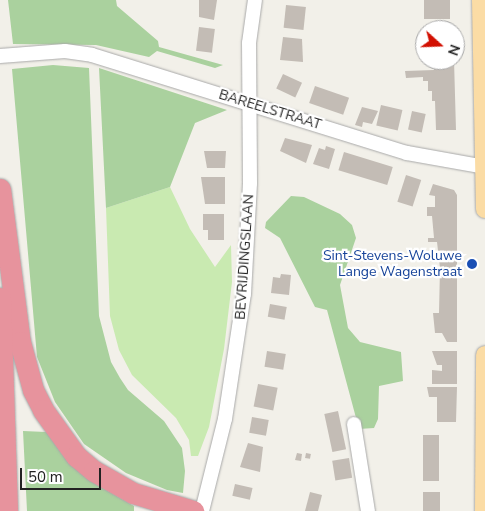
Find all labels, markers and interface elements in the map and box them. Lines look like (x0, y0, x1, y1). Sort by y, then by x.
north arrow (415, 20, 465, 70)
text: N (443, 42, 464, 58)
street label: BAREELSTRAAT (217, 86, 323, 134)
street label: BEVRIJDINGSLAAN (232, 194, 258, 320)
place label: Sint-Stevens-Woluwe Lange Wagenstraat (323, 248, 462, 280)
marker: Sint-Stevens-Woluwe Lange Wagenstraat (466, 258, 478, 270)
scale bar (22, 458, 104, 490)
text: 50 m (28, 467, 63, 487)

